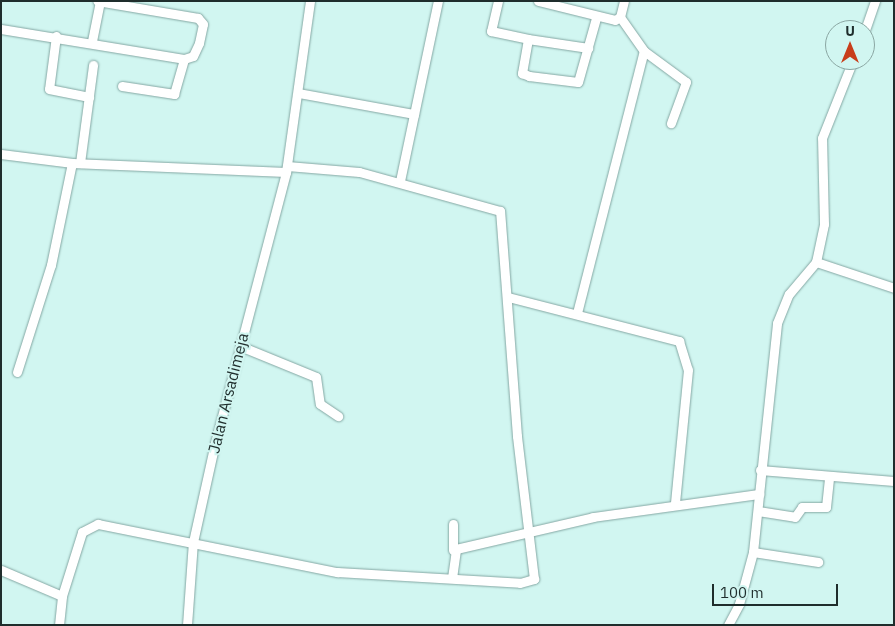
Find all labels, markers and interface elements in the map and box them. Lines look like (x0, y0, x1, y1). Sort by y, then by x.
north arrow (825, 20, 875, 70)
text: U (845, 22, 855, 40)
street label: Jalan Arsadimeja (204, 331, 252, 455)
scale bar (715, 574, 841, 606)
text: 100 m (720, 583, 764, 602)

